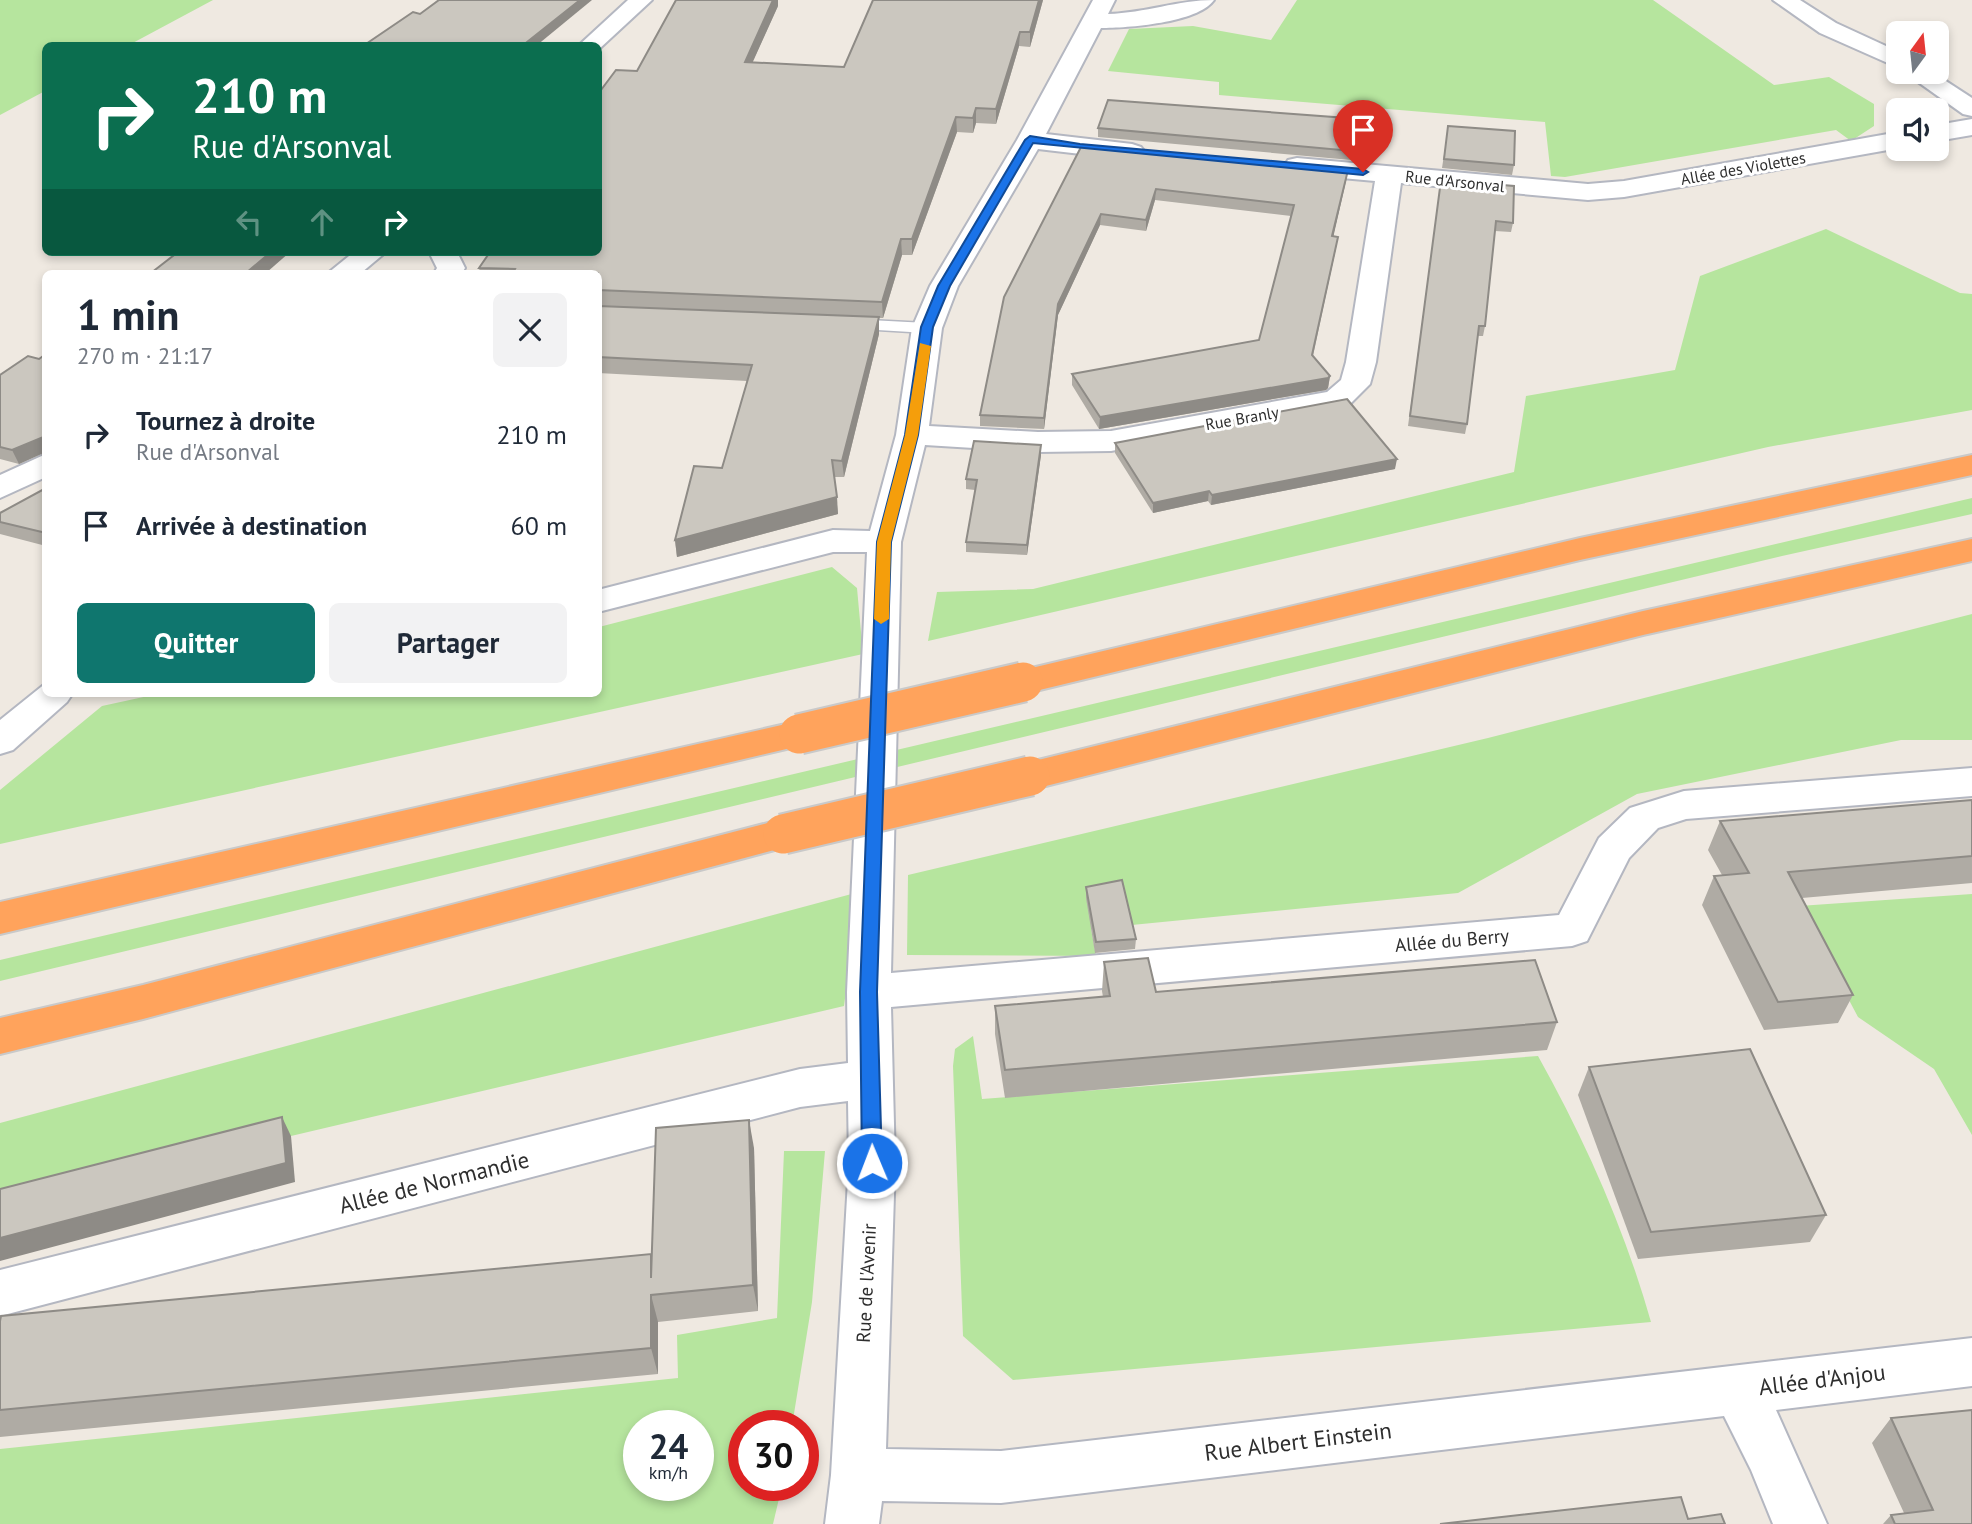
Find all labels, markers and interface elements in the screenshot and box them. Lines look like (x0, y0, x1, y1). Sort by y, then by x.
north arrow (1886, 21, 1950, 84)
map controls (1886, 21, 1949, 161)
text: 210 m (192, 63, 327, 127)
icon: right (77, 70, 168, 161)
button: sound (1886, 98, 1949, 161)
pin (1333, 100, 1393, 172)
icon: arrive (1344, 111, 1382, 149)
text: Rue d'Arsonval (192, 125, 391, 167)
street label: Allée des Violettes (1679, 147, 1807, 189)
street label: Rue d'Arsonval (1404, 166, 1506, 196)
icon: left (230, 203, 268, 241)
icon: ahead (303, 203, 341, 241)
icon: right (376, 203, 414, 241)
text: 1 min (77, 287, 179, 342)
button: close (493, 293, 567, 367)
text: 270 m · 21:17 (77, 341, 213, 370)
street label: Rue Branly (1204, 402, 1281, 434)
text: Tournez à droite (136, 404, 315, 437)
icon: right (77, 416, 115, 454)
text: 210 m (496, 418, 567, 451)
text: Rue d'Arsonval (136, 437, 279, 466)
icon: arrive (77, 507, 115, 545)
text: Arrivée à destination (136, 509, 367, 542)
text: 60 m (511, 509, 567, 542)
button: Quitter (77, 603, 315, 683)
button: Partager (329, 603, 567, 683)
street label: Allée du Berry (1394, 923, 1510, 957)
position arrow (835, 1126, 909, 1200)
street label: Allée de Normandie (336, 1144, 532, 1220)
street label: Rue de l'Avenir (851, 1222, 881, 1343)
street label: Allée d'Anjou (1757, 1357, 1887, 1401)
speed limit sign: 30 (728, 1410, 819, 1501)
street label: Rue Albert Einstein (1203, 1415, 1393, 1467)
text: 24 (649, 1423, 688, 1469)
text: km/h (649, 1461, 688, 1484)

